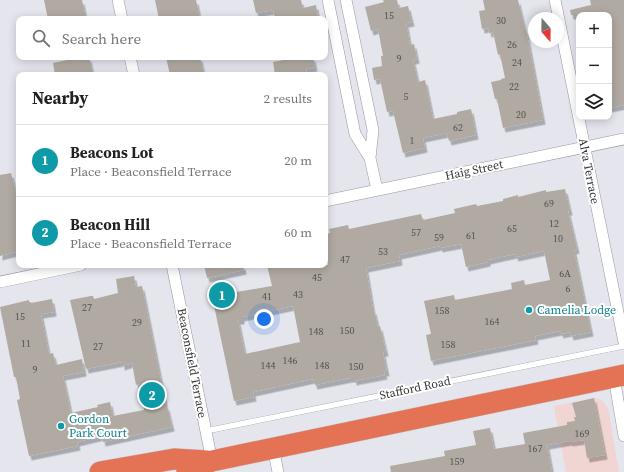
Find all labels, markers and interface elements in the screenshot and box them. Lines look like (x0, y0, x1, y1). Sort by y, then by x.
house number: 15 (384, 9, 394, 22)
north arrow (528, 12, 564, 48)
map controls (576, 12, 612, 120)
button: + (576, 12, 612, 48)
house number: 30 (496, 14, 506, 27)
search box (16, 16, 328, 60)
icon: search (30, 27, 52, 49)
text: Search here (62, 28, 141, 49)
house number: 26 (507, 38, 517, 51)
button: − (576, 48, 612, 84)
house number: 9 (397, 52, 402, 65)
house number: 24 (512, 56, 522, 69)
house number: 22 (509, 80, 519, 93)
button: layers (576, 84, 612, 120)
text: Nearby (32, 86, 88, 110)
text: 2 results (264, 90, 312, 107)
house number: 5 (404, 90, 409, 103)
house number: 20 (516, 108, 526, 121)
house number: 62 (453, 121, 463, 134)
house number: 1 (410, 134, 415, 147)
street label: Alva Terrace (575, 137, 603, 205)
text: Beacons Lot (70, 142, 153, 163)
text: 1 (41, 152, 49, 169)
text: 20 m (284, 152, 312, 169)
street label: Haig Street (444, 156, 505, 184)
text: Place · Beaconsfield Terrace (70, 163, 232, 180)
house number: 69 (544, 197, 554, 210)
text: Beacon Hill (70, 214, 150, 235)
house number: 12 (549, 217, 559, 230)
house number: 65 (507, 222, 517, 235)
text: 2 (41, 224, 49, 241)
text: 60 m (284, 224, 312, 241)
house number: 57 (411, 226, 421, 239)
house number: 61 (466, 229, 476, 242)
house number: 59 (434, 231, 444, 244)
house number: 10 (553, 232, 563, 245)
text: Place · Beaconsfield Terrace (70, 235, 232, 252)
house number: 53 (378, 245, 388, 258)
house number: 47 (340, 253, 350, 266)
house number: 6A (559, 267, 571, 280)
house number: 45 (312, 271, 322, 284)
pin: 1 (209, 280, 235, 310)
house number: 6 (566, 282, 571, 295)
house number: 43 (293, 288, 303, 301)
house number: 41 (262, 290, 272, 303)
house number: 27 (82, 301, 92, 314)
place label: Camelia Lodge (537, 302, 616, 318)
house number: 158 (435, 304, 450, 317)
marker: Camelia Lodge (524, 305, 534, 315)
street label: Beaconsfield Terrace (174, 307, 210, 419)
your location (254, 309, 274, 329)
house number: 15 (15, 310, 25, 323)
house number: 164 (485, 315, 500, 328)
house number: 29 (132, 316, 142, 329)
house number: 150 (340, 324, 355, 337)
house number: 148 (309, 325, 324, 338)
house number: 11 (21, 337, 31, 350)
house number: 158 (441, 338, 456, 351)
house number: 27 (93, 340, 103, 353)
house number: 146 (283, 354, 298, 367)
house number: 144 (261, 359, 276, 372)
house number: 148 (315, 359, 330, 372)
house number: 150 (349, 360, 364, 373)
house number: 9 (33, 363, 38, 376)
street label: Stafford Road (378, 373, 452, 403)
pin: 2 (139, 380, 165, 410)
place label: Gordon Park Court (69, 411, 127, 441)
marker: Gordon Park Court (56, 421, 66, 431)
house number: 169 (575, 427, 590, 440)
house number: 167 (528, 442, 543, 455)
house number: 159 (450, 455, 465, 468)

